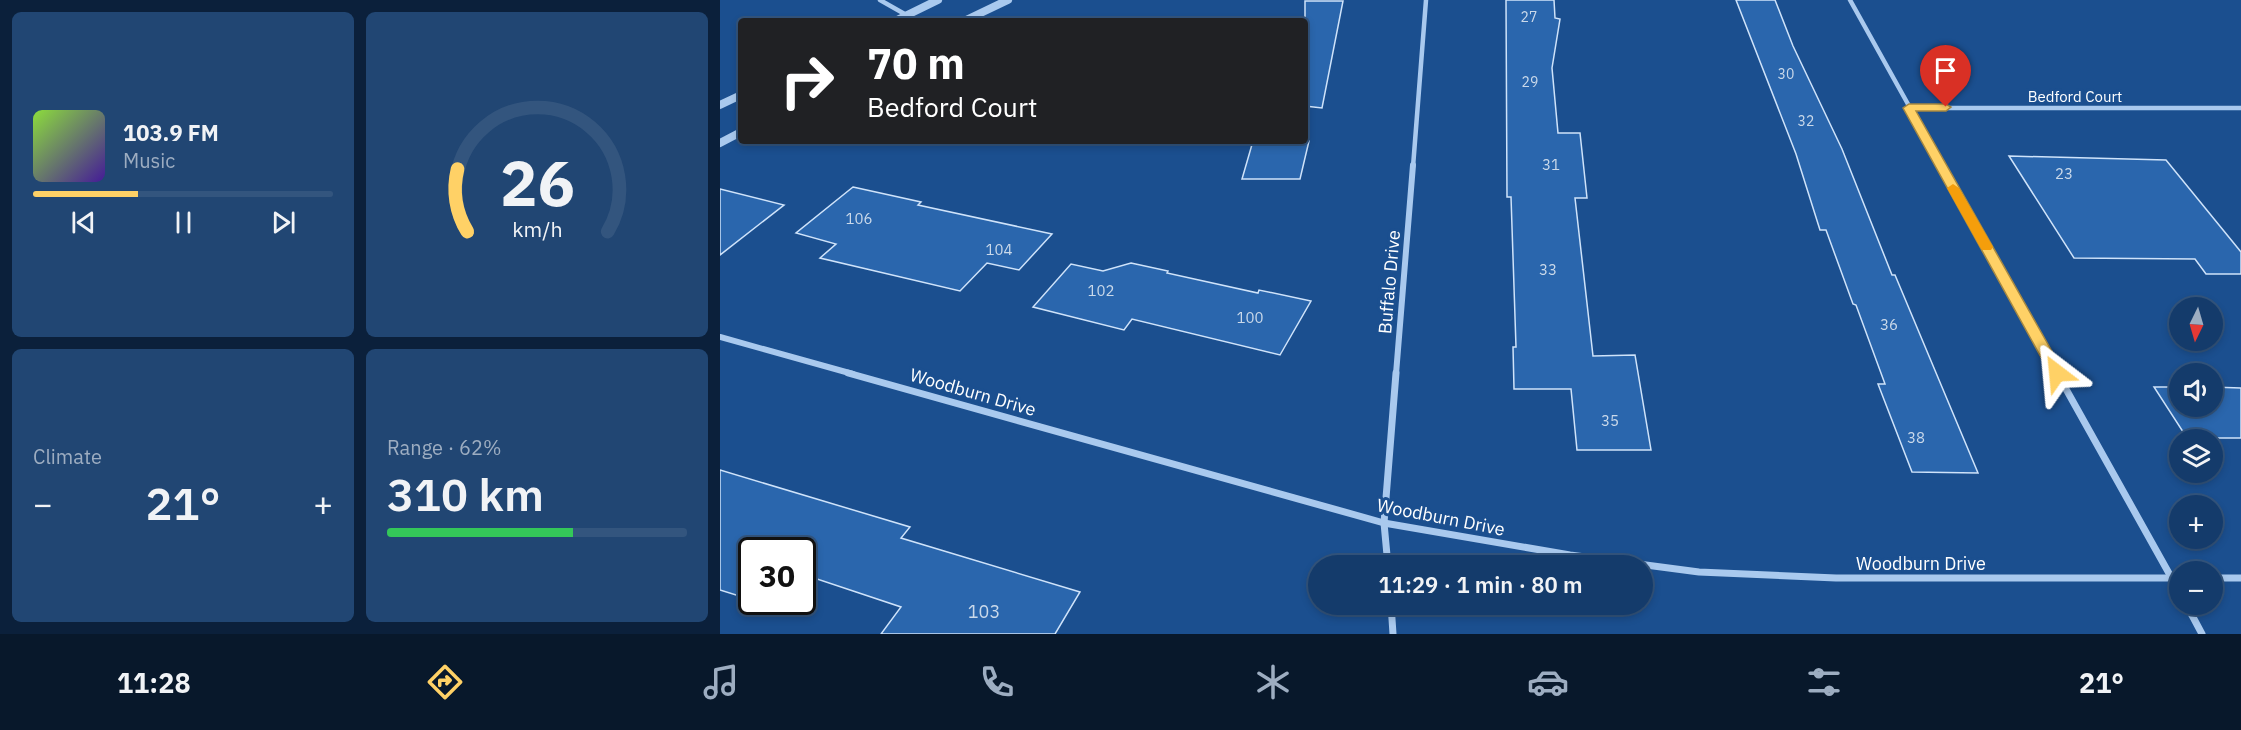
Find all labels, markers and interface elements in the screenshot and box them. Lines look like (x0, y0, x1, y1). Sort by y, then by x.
house number: 27 (1521, 8, 1537, 26)
text: 70 m (867, 36, 965, 91)
icon: right (768, 42, 846, 120)
pin (1920, 45, 1971, 107)
icon: arrive (1929, 54, 1962, 87)
house number: 30 (1778, 65, 1794, 83)
house number: 29 (1522, 73, 1538, 91)
street label: Bedford Court (2028, 87, 2122, 106)
text: Bedford Court (867, 89, 1037, 124)
house number: 32 (1798, 112, 1814, 130)
text: 103.9 FM (123, 118, 219, 147)
text: 26 (500, 142, 574, 223)
text: Music (123, 147, 175, 174)
house number: 31 (1542, 155, 1560, 174)
house number: 23 (2055, 164, 2073, 183)
icon: previous (67, 206, 100, 239)
icon: pause (167, 206, 200, 239)
icon: next (267, 206, 300, 239)
house number: 106 (845, 209, 873, 228)
text: km/h (512, 215, 562, 243)
street label: Buffalo Drive (1373, 229, 1405, 335)
house number: 104 (985, 240, 1013, 259)
house number: 33 (1539, 260, 1557, 279)
house number: 102 (1087, 281, 1115, 300)
north arrow (2169, 297, 2223, 351)
map controls (2169, 297, 2223, 615)
house number: 100 (1236, 308, 1264, 327)
house number: 36 (1880, 315, 1898, 334)
position arrow (2025, 341, 2089, 405)
street label: Woodburn Drive (907, 363, 1039, 421)
button: sound (2169, 363, 2223, 417)
house number: 35 (1601, 411, 1619, 430)
house number: 38 (1907, 428, 1925, 447)
button: layers (2169, 429, 2223, 483)
text: Range · 62% (387, 434, 502, 461)
text: Climate (33, 443, 102, 470)
text: 310 km (387, 465, 544, 523)
text: 21° (145, 474, 221, 532)
text: − (33, 482, 53, 525)
text: + (313, 482, 333, 525)
street label: Woodburn Drive (1375, 493, 1507, 541)
button: + (2169, 495, 2223, 549)
speed limit sign: 30 (738, 537, 816, 615)
street label: Woodburn Drive (1856, 552, 1986, 575)
button: − (2169, 561, 2223, 615)
text: 11:29 · 1 min · 80 m (1379, 570, 1583, 599)
house number: 103 (968, 600, 1000, 623)
icon: directions (424, 661, 466, 703)
icon: music (700, 661, 742, 703)
icon: phone (976, 661, 1018, 703)
icon: climate (1252, 661, 1294, 703)
icon: car (1527, 661, 1569, 703)
icon: filters (1803, 661, 1845, 703)
text: 11:28 (117, 665, 191, 700)
text: 21° (2079, 665, 2124, 700)

